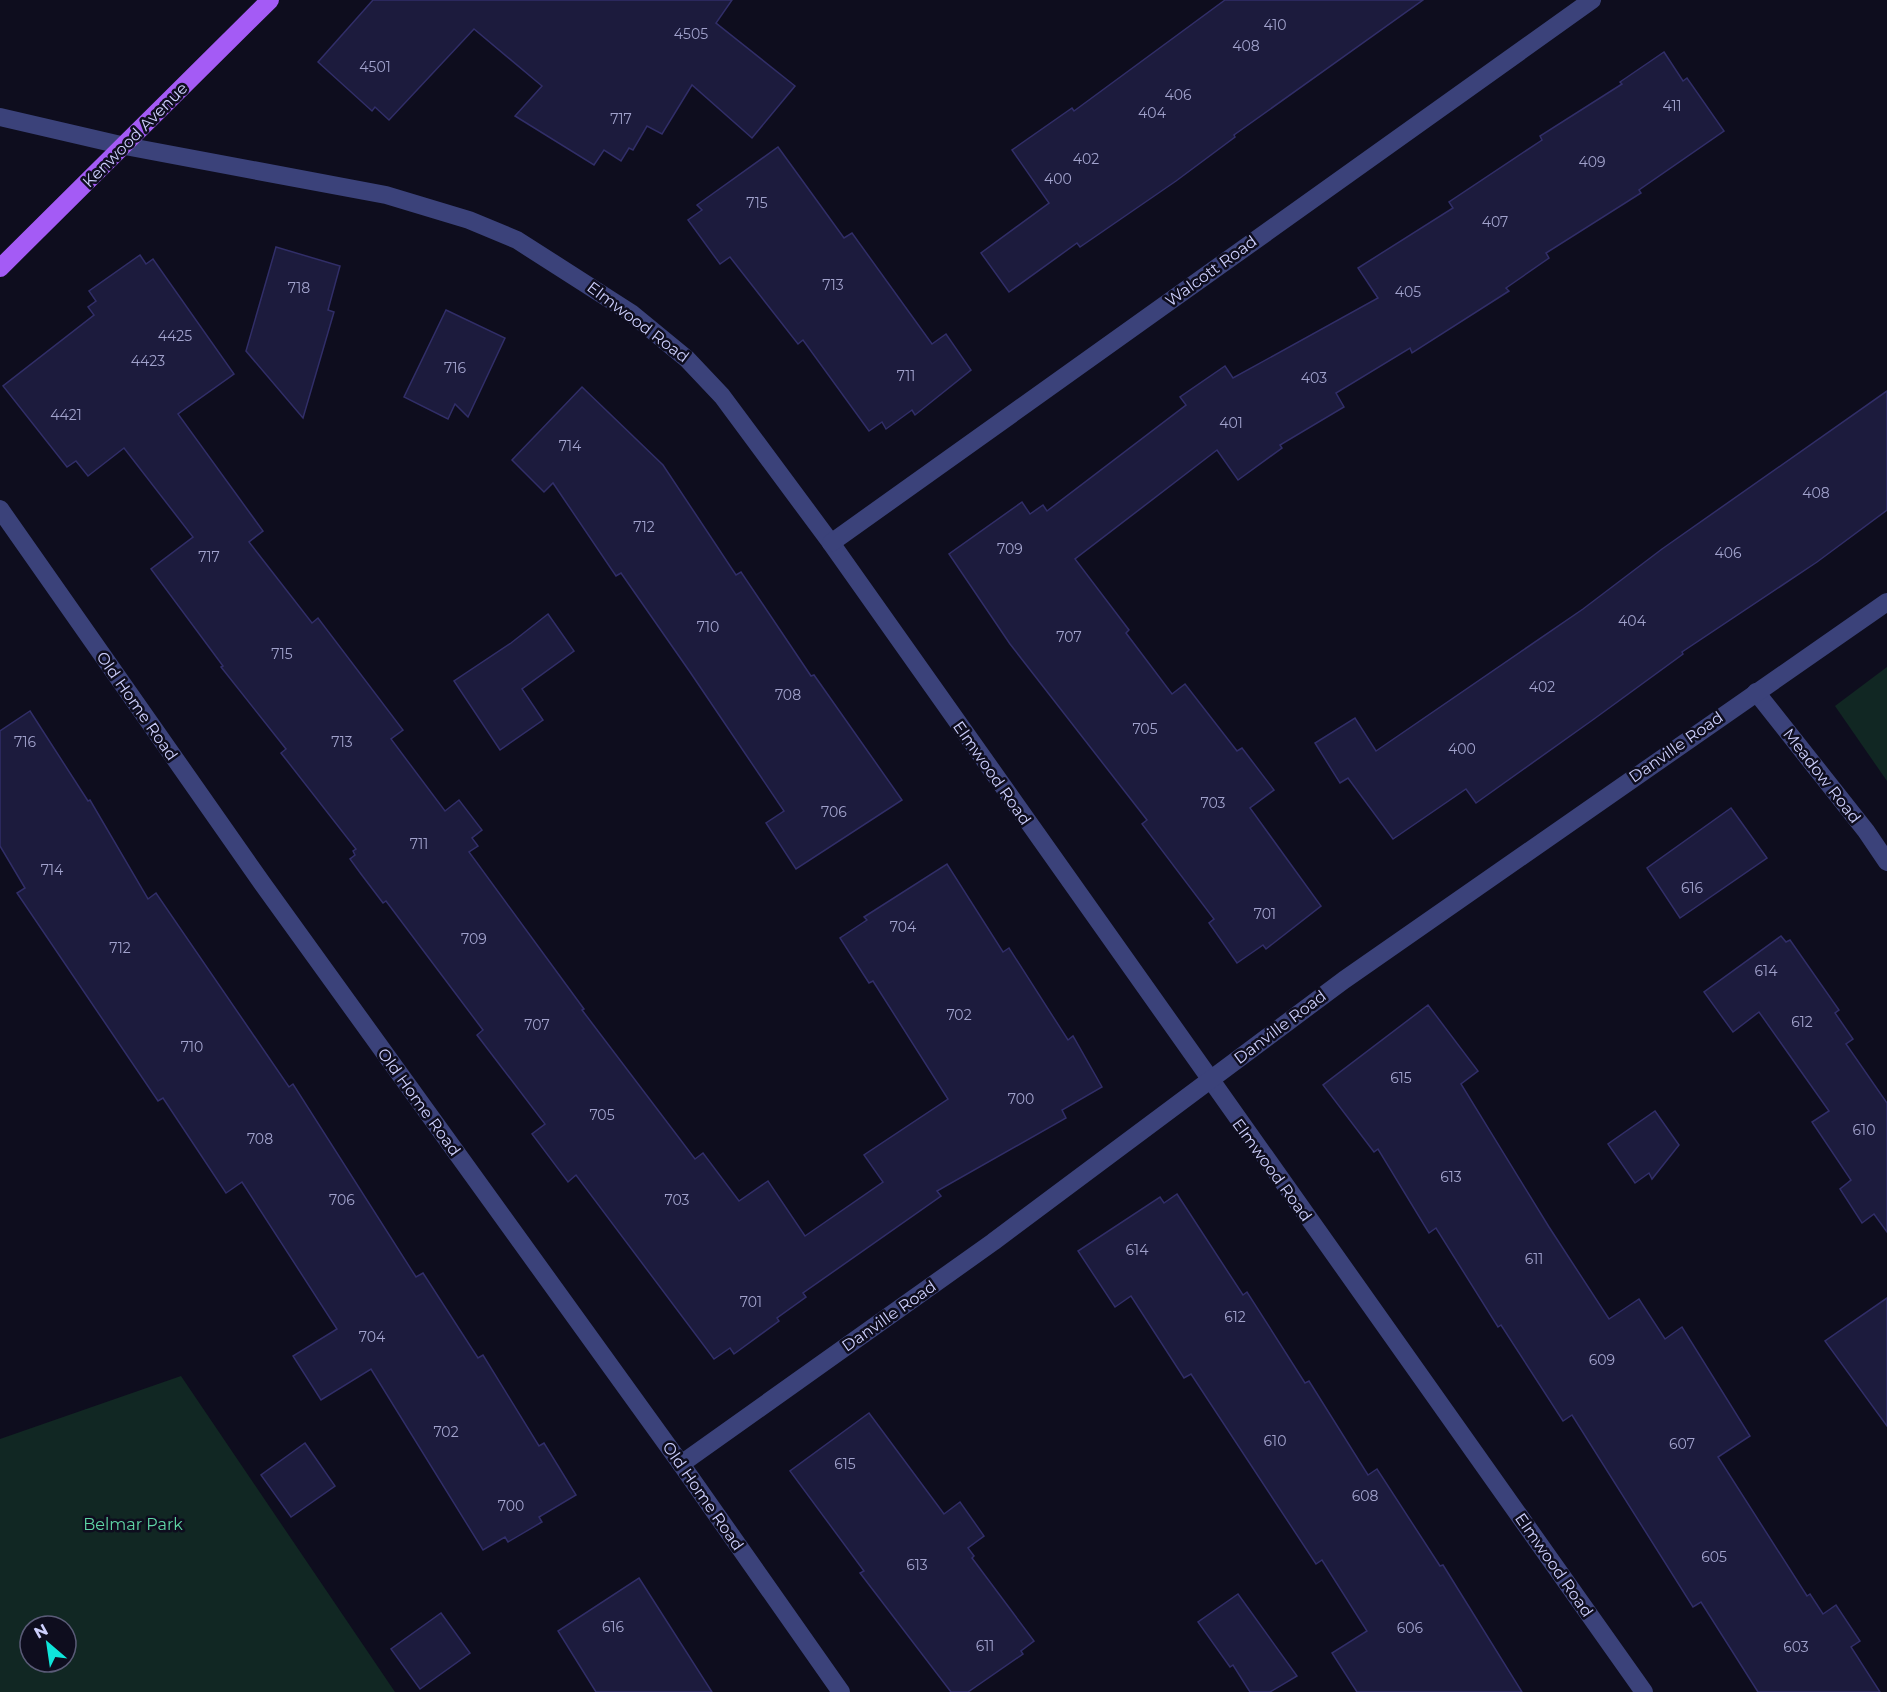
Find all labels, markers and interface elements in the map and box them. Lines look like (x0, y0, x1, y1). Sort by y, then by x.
house number: 410 (1263, 16, 1287, 34)
house number: 4505 (674, 25, 708, 43)
house number: 408 (1232, 37, 1260, 55)
house number: 4501 (359, 58, 391, 76)
street label: Kenwood Avenue (79, 79, 191, 191)
house number: 406 (1164, 86, 1192, 104)
house number: 411 (1662, 97, 1682, 115)
house number: 404 (1138, 104, 1167, 122)
house number: 717 (610, 110, 632, 128)
house number: 402 (1073, 150, 1099, 168)
house number: 409 (1578, 153, 1606, 171)
house number: 400 (1044, 170, 1072, 188)
house number: 715 (746, 194, 768, 212)
house number: 407 (1482, 213, 1508, 231)
street label: Walcott Road (1162, 231, 1260, 311)
house number: 713 (822, 276, 844, 294)
street label: Elmwood Road (583, 278, 693, 366)
house number: 718 (288, 279, 310, 297)
house number: 405 (1395, 283, 1421, 301)
house number: 4425 (158, 327, 192, 345)
house number: 4423 (131, 352, 165, 370)
house number: 716 (444, 359, 466, 377)
house number: 711 (897, 367, 915, 385)
house number: 403 (1301, 369, 1327, 387)
house number: 4421 (50, 406, 82, 424)
house number: 401 (1219, 414, 1243, 432)
house number: 714 (559, 437, 582, 455)
house number: 408 (1802, 484, 1830, 502)
house number: 712 (633, 518, 655, 536)
house number: 709 (997, 540, 1023, 558)
house number: 406 (1714, 544, 1742, 562)
house number: 717 (198, 548, 220, 566)
house number: 404 (1618, 612, 1647, 630)
house number: 710 (697, 618, 719, 636)
house number: 707 (1056, 628, 1082, 646)
house number: 715 (271, 645, 293, 663)
street label: Old Home Road (92, 648, 182, 764)
house number: 402 (1529, 678, 1555, 696)
house number: 708 (775, 686, 801, 704)
street label: Danville Road (1625, 708, 1727, 786)
street label: Elmwood Road (949, 717, 1035, 829)
house number: 705 (1132, 720, 1158, 738)
street label: Meadow Road (1779, 725, 1865, 827)
house number: 716 (14, 733, 36, 751)
house number: 713 (331, 733, 353, 751)
house number: 400 (1448, 740, 1476, 758)
house number: 703 (1201, 794, 1226, 812)
house number: 706 (821, 803, 847, 821)
house number: 711 (410, 835, 428, 853)
house number: 714 (41, 861, 64, 879)
house number: 616 (1681, 879, 1704, 897)
house number: 701 (1254, 905, 1276, 923)
house number: 704 (890, 918, 917, 936)
house number: 709 (461, 930, 487, 948)
house number: 712 (109, 939, 131, 957)
house number: 614 (1755, 962, 1778, 980)
street label: Danville Road (1230, 986, 1330, 1068)
house number: 702 (946, 1006, 972, 1024)
house number: 612 (1791, 1013, 1813, 1031)
house number: 707 (524, 1016, 550, 1034)
house number: 710 (181, 1038, 203, 1056)
street label: Old Home Road (374, 1044, 464, 1160)
house number: 615 (1390, 1069, 1412, 1087)
house number: 700 (1008, 1090, 1034, 1108)
house number: 705 (589, 1106, 615, 1124)
street label: Elmwood Road (1228, 1115, 1316, 1225)
house number: 610 (1853, 1121, 1875, 1139)
house number: 708 (247, 1130, 273, 1148)
house number: 613 (1440, 1168, 1462, 1186)
house number: 706 (329, 1191, 355, 1209)
house number: 703 (665, 1191, 690, 1209)
house number: 614 (1126, 1241, 1149, 1259)
house number: 611 (1525, 1250, 1543, 1268)
street label: Danville Road (838, 1277, 940, 1355)
house number: 701 (740, 1293, 762, 1311)
house number: 612 (1224, 1308, 1246, 1326)
house number: 704 (359, 1328, 386, 1346)
house number: 609 (1589, 1351, 1615, 1369)
house number: 702 (433, 1423, 459, 1441)
house number: 610 (1264, 1432, 1286, 1450)
house number: 607 (1669, 1435, 1695, 1453)
street label: Old Home Road (658, 1438, 748, 1554)
house number: 615 (834, 1455, 856, 1473)
house number: 608 (1352, 1487, 1378, 1505)
house number: 700 (498, 1497, 524, 1515)
street label: Elmwood Road (1511, 1509, 1597, 1621)
park label: Belmar Park (83, 1515, 183, 1534)
house number: 605 (1701, 1548, 1727, 1566)
house number: 613 (906, 1556, 928, 1574)
north arrow (18, 1614, 78, 1674)
house number: 616 (602, 1618, 625, 1636)
house number: 606 (1397, 1619, 1424, 1637)
text: N (31, 1620, 51, 1643)
house number: 611 (976, 1637, 994, 1655)
house number: 603 (1783, 1638, 1809, 1656)

